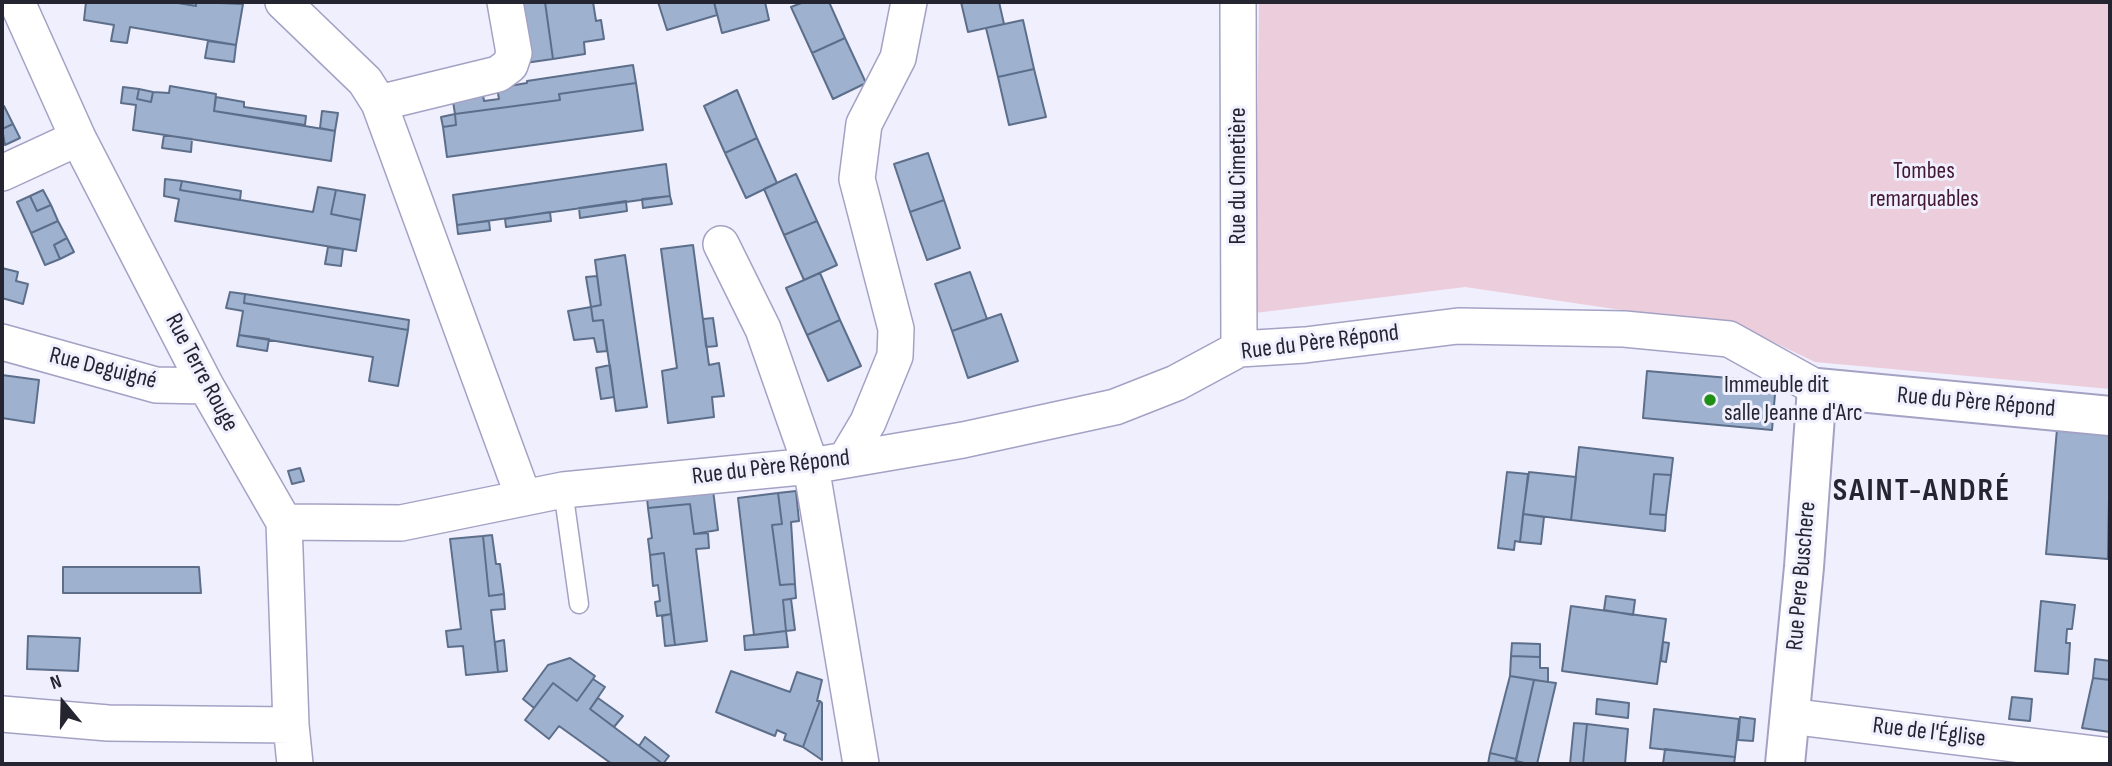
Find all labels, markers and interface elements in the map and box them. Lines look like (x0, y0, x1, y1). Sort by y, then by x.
street label: Rue du Cimetière (1225, 107, 1253, 245)
park label: Tombes remarquables (1869, 158, 1979, 214)
street label: Rue Terre Rouge (158, 309, 244, 437)
street label: Rue du Père Répond (1239, 319, 1401, 367)
street label: Rue Deguigné (46, 342, 160, 396)
place label: Immeuble dit salle Jeanne d'Arc (1724, 372, 1863, 428)
street label: Rue du Père Répond (1896, 382, 2056, 424)
marker: Immeuble dit salle Jeanne d'Arc (1702, 392, 1718, 408)
street label: Rue du Père Répond (690, 444, 852, 492)
district label: SAINT-ANDRÉ (1834, 473, 2010, 511)
street label: Rue Pere Buschere (1781, 500, 1823, 652)
north arrow (28, 668, 98, 738)
text: N (47, 670, 65, 695)
street label: Rue de l'Église (1871, 712, 1987, 754)

